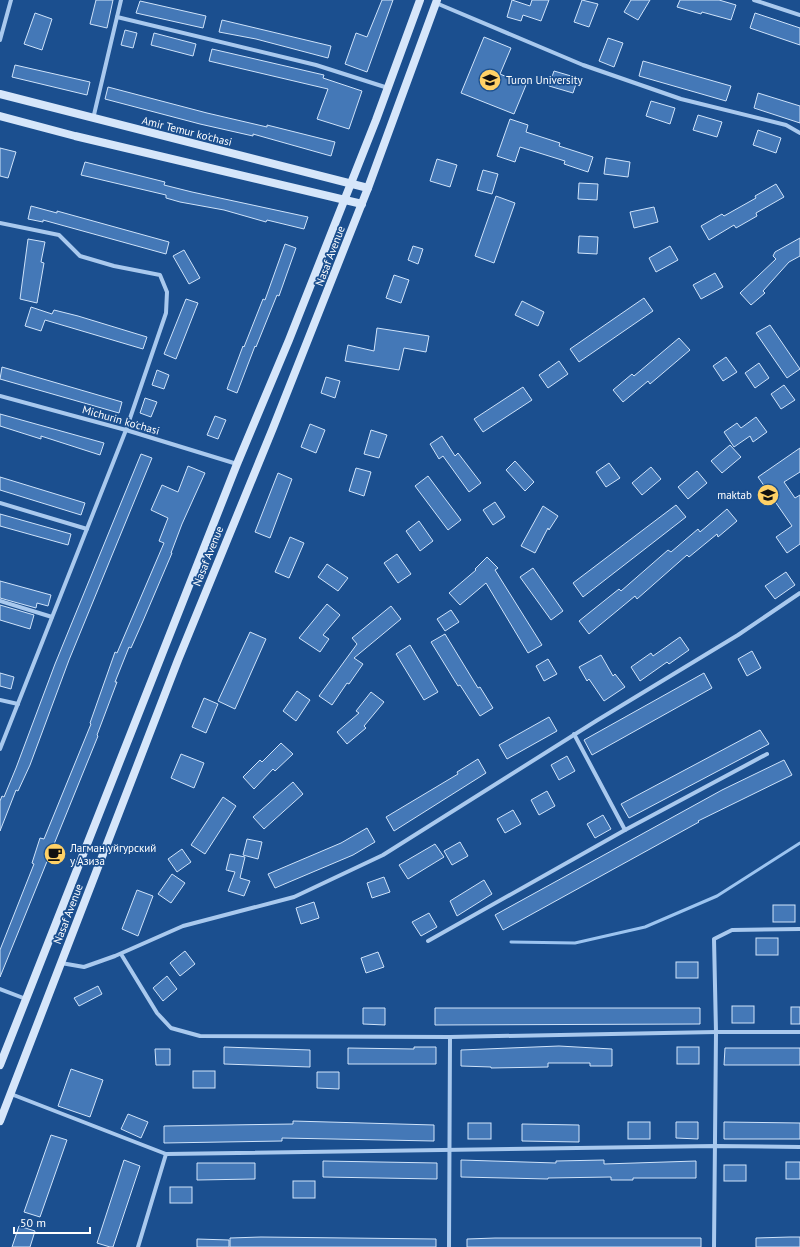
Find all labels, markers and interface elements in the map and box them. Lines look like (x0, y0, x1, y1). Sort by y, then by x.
school or university icon: Turon University (477, 67, 503, 93)
place label: Turon University (506, 73, 583, 87)
street label: Amir Temur ko'chasi (141, 113, 233, 149)
street label: Nasaf Avenue (312, 224, 348, 288)
street label: Michurin ko'chasi (81, 402, 161, 438)
school or university icon: maktab (755, 482, 781, 508)
place label: maktab (717, 488, 752, 502)
street label: Nasaf Avenue (190, 524, 227, 588)
cafe icon: Лагман уйгурский у Азиза (42, 841, 68, 867)
place label: Лагман уйгурский у Азиза (69, 841, 156, 868)
street label: Nasaf Avenue (50, 882, 86, 946)
scale bar (14, 1209, 90, 1235)
text: 50 m (20, 1215, 46, 1230)

